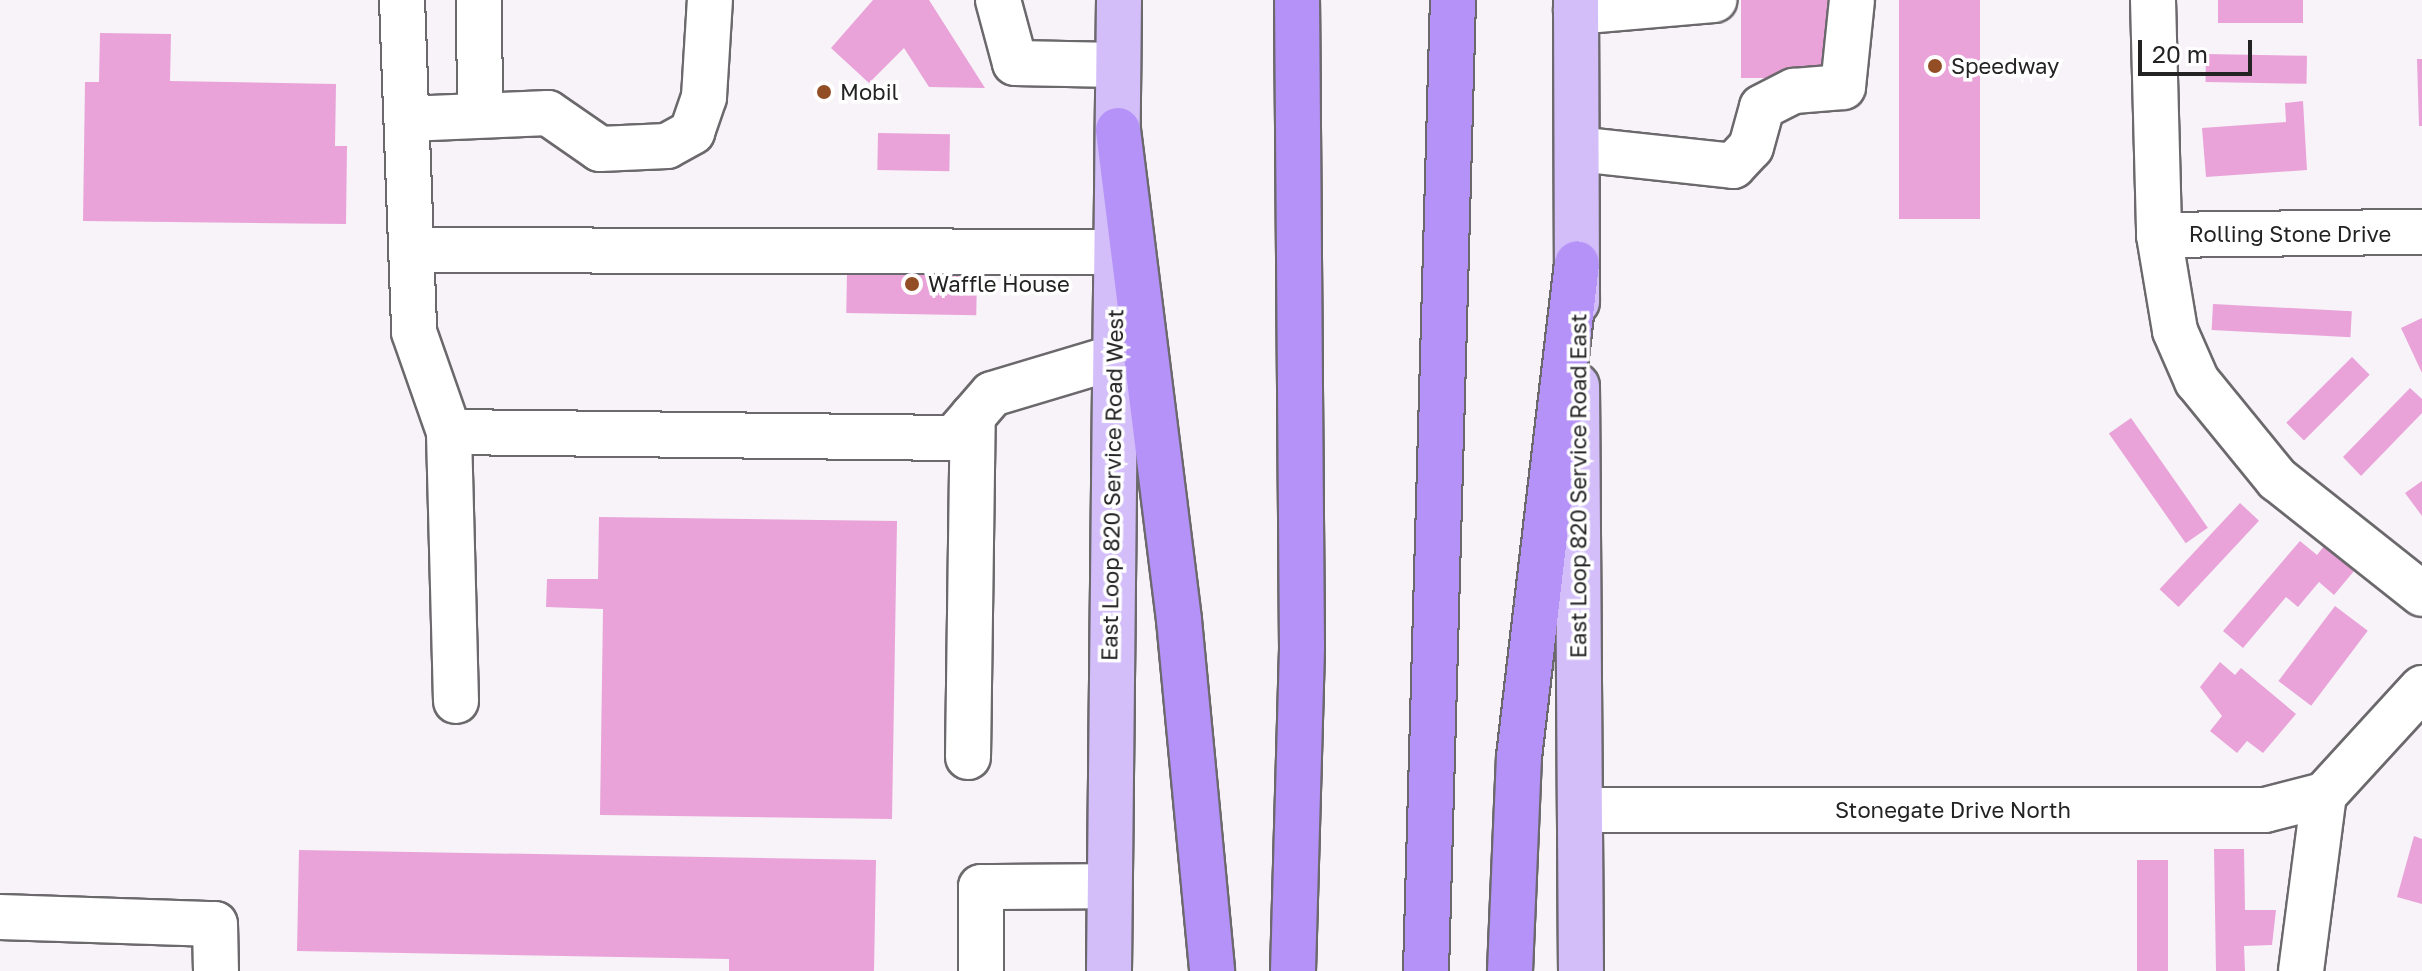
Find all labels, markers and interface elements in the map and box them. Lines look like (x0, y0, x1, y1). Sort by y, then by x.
scale bar (2142, 24, 2256, 74)
text: 20 m (2152, 39, 2208, 68)
place label: Speedway (1951, 53, 2059, 79)
marker: Speedway (1926, 57, 1944, 75)
place label: Mobil (840, 79, 899, 105)
marker: Mobil (815, 83, 833, 101)
street label: Rolling Stone Drive (2189, 221, 2391, 247)
place label: Waffle House (928, 271, 1070, 297)
marker: Waffle House (903, 275, 921, 293)
street label: East Loop 820 Service Road West (1096, 309, 1128, 661)
street label: East Loop 820 Service Road East (1565, 314, 1591, 658)
street label: Stonegate Drive North (1835, 797, 2071, 823)

